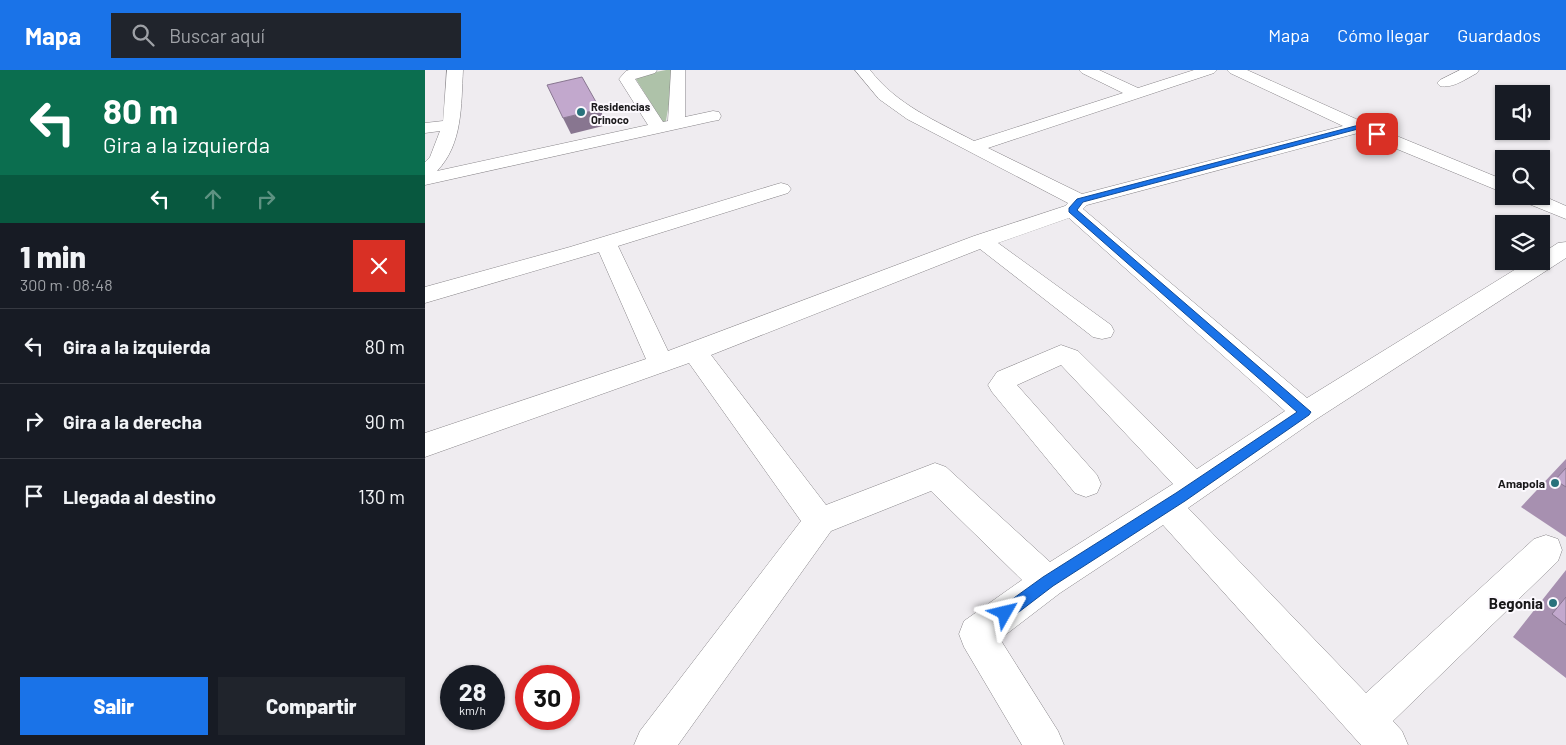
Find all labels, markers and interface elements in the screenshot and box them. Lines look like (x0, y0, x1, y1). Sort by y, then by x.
search box (111, 13, 461, 58)
text: Mapa (25, 21, 81, 50)
icon: search (129, 21, 157, 49)
text: Buscar aquí (169, 24, 265, 47)
text: Mapa (1268, 24, 1309, 46)
text: Cómo llegar (1337, 24, 1429, 46)
text: Guardados (1457, 24, 1541, 46)
map controls (1495, 85, 1550, 270)
button: sound (1495, 85, 1550, 140)
text: 80 m (103, 89, 178, 131)
icon: left (20, 90, 85, 155)
place label: Residencias Orinoco (591, 100, 651, 126)
marker: Residencias Orinoco (575, 106, 587, 118)
pin (1356, 113, 1398, 155)
icon: arrive (1363, 120, 1391, 148)
text: Gira a la izquierda (103, 131, 270, 157)
button: search (1495, 150, 1550, 205)
icon: left (146, 185, 174, 213)
icon: ahead (199, 185, 227, 213)
icon: right (252, 185, 280, 213)
button: layers (1495, 215, 1550, 270)
text: 1 min (20, 238, 86, 274)
button: close (353, 240, 405, 292)
text: 300 m · 08:48 (20, 275, 112, 294)
icon: left (20, 332, 48, 360)
text: Gira a la izquierda (63, 335, 211, 358)
text: 80 m (365, 335, 405, 358)
icon: right (20, 407, 48, 435)
text: Gira a la derecha (63, 410, 202, 433)
text: 90 m (365, 410, 405, 433)
place label: Amapola (1498, 476, 1545, 490)
marker: Amapola (1549, 477, 1561, 489)
icon: arrive (20, 482, 48, 510)
text: Llegada al destino (63, 485, 216, 508)
text: 130 m (358, 485, 405, 508)
position arrow (978, 586, 1030, 638)
place label: Begonia (1489, 594, 1543, 612)
marker: Begonia (1547, 597, 1559, 609)
speed limit sign: 30 (515, 665, 580, 730)
text: 28 (459, 676, 486, 706)
button: Salir (20, 677, 208, 735)
button: Compartir (218, 677, 405, 735)
text: km/h (459, 703, 486, 717)

